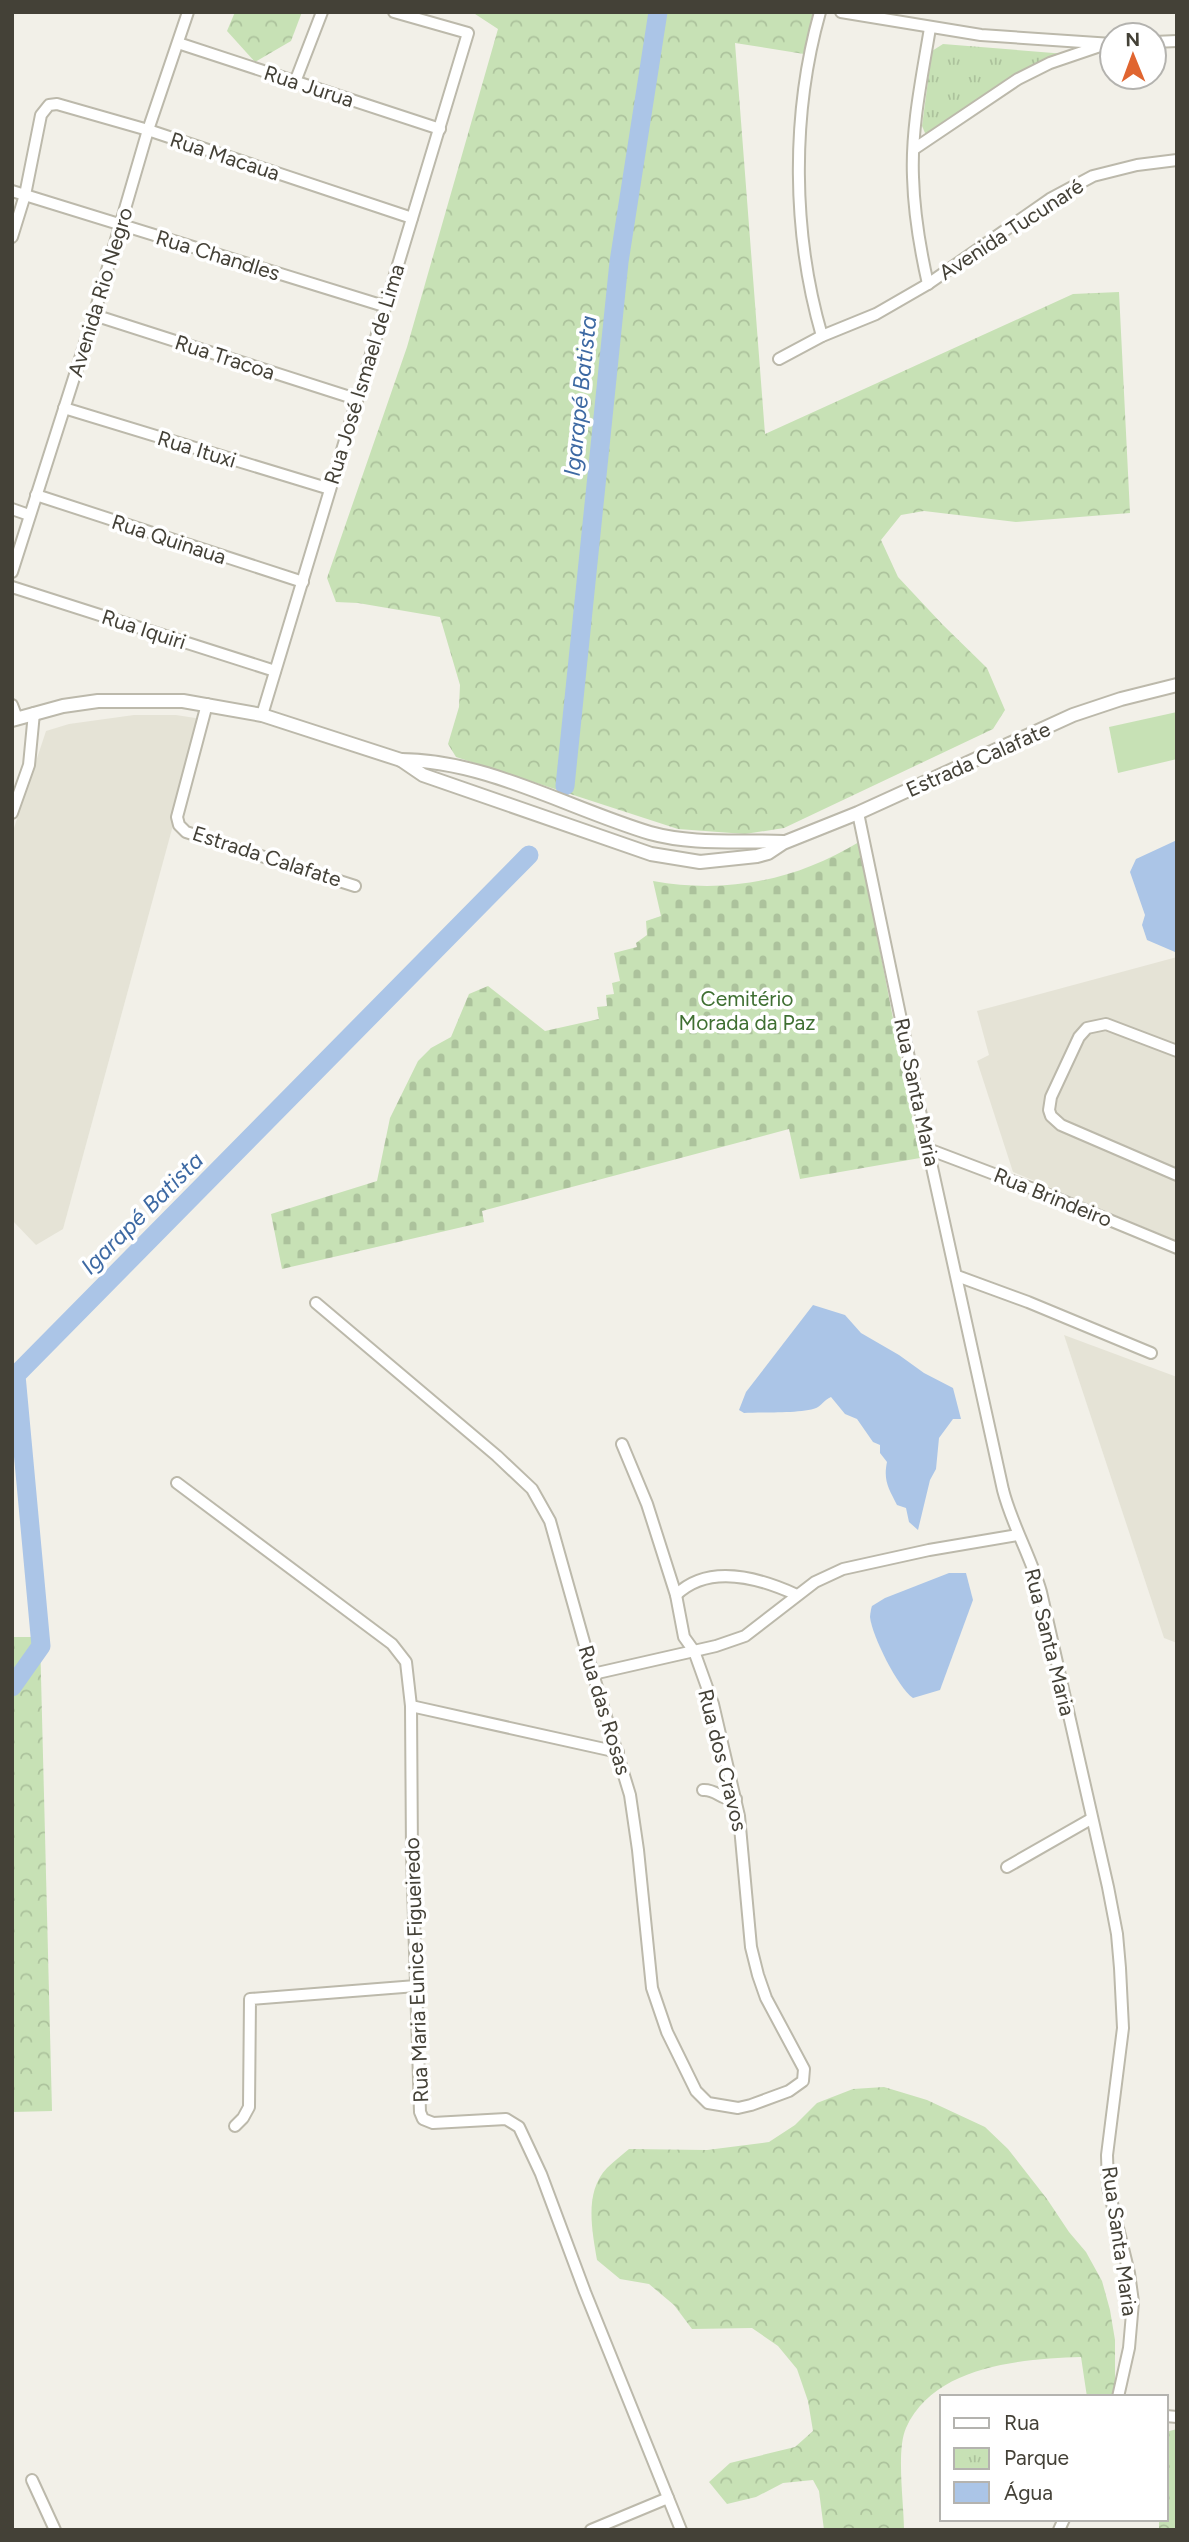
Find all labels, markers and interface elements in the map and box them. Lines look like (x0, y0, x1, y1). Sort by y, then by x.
north arrow (1098, 21, 1168, 91)
text: N (1125, 28, 1140, 51)
street label: Rua Jurua (261, 60, 357, 112)
street label: Rua Macaua (167, 127, 283, 185)
street label: Avenida Tucunaré (934, 173, 1088, 285)
street label: Avenida Rio Negro (62, 204, 138, 380)
street label: Rua Chandles (153, 224, 283, 286)
street label: Rua José Ismael de Lima (319, 261, 409, 487)
water label: Igarapé Batista (558, 314, 602, 478)
street label: Rua Tracoa (172, 329, 278, 385)
street label: Rua Ituxi (155, 425, 239, 473)
street label: Rua Quinaua (109, 509, 229, 569)
street label: Rua Iquiri (99, 604, 189, 654)
street label: Estrada Calafate (902, 716, 1054, 802)
street label: Estrada Calafate (189, 820, 345, 892)
park label: Cemitério Morada da Paz (678, 986, 816, 1035)
street label: Rua Santa Maria (889, 1016, 945, 1168)
water label: Igarapé Batista (75, 1146, 209, 1280)
street label: Rua Brindeiro (990, 1162, 1116, 1232)
street label: Rua Santa Maria (1020, 1566, 1080, 1718)
street label: Rua das Rosas (573, 1642, 637, 1778)
street label: Rua dos Cravos (693, 1686, 753, 1834)
street label: Rua Maria Eunice Figueiredo (399, 1837, 433, 2103)
street label: Rua Santa Maria (1097, 2164, 1143, 2318)
legend (940, 2395, 1168, 2521)
text: Rua (1004, 2410, 1040, 2435)
text: Parque (1004, 2445, 1069, 2470)
text: Água (1004, 2480, 1053, 2505)

